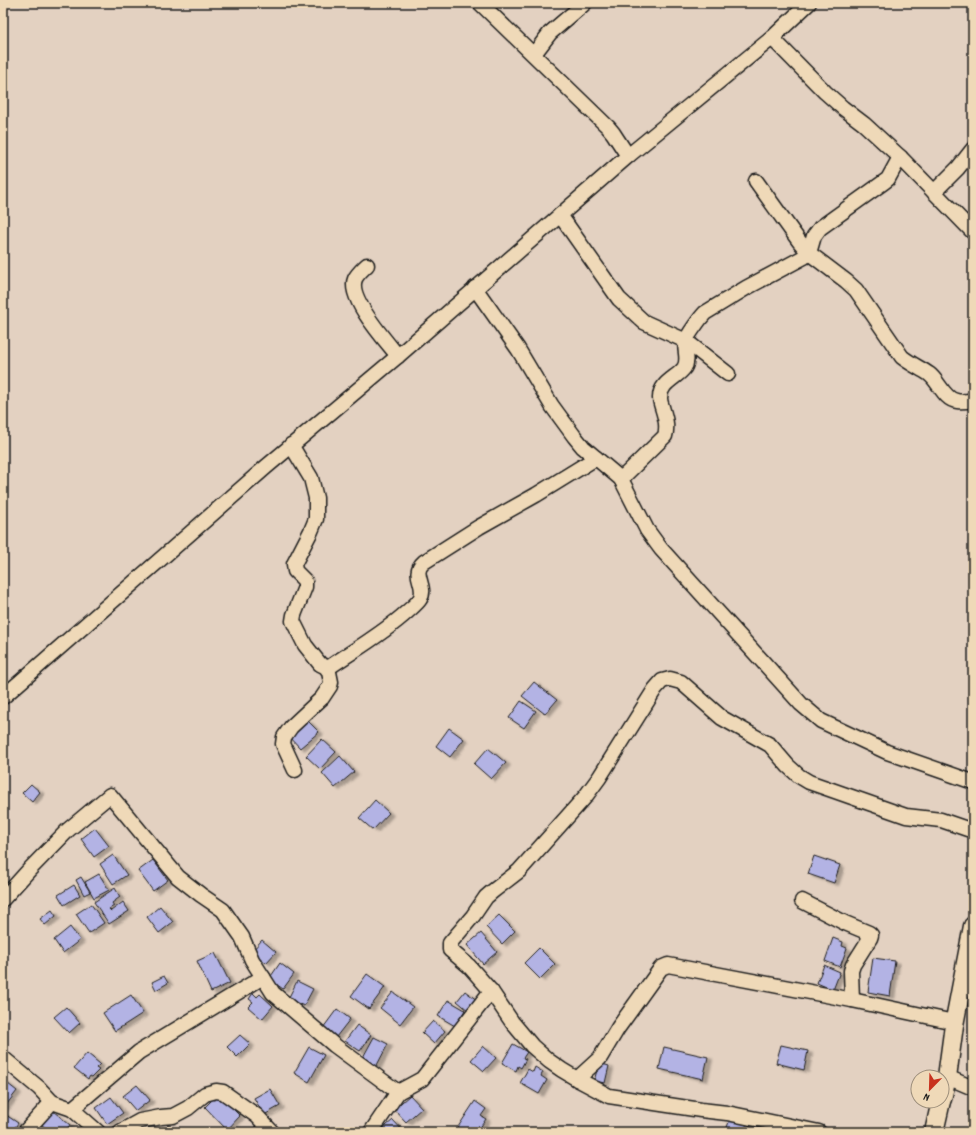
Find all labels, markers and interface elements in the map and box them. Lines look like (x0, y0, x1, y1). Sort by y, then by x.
north arrow (910, 1069, 950, 1109)
text: N (921, 1088, 933, 1105)

